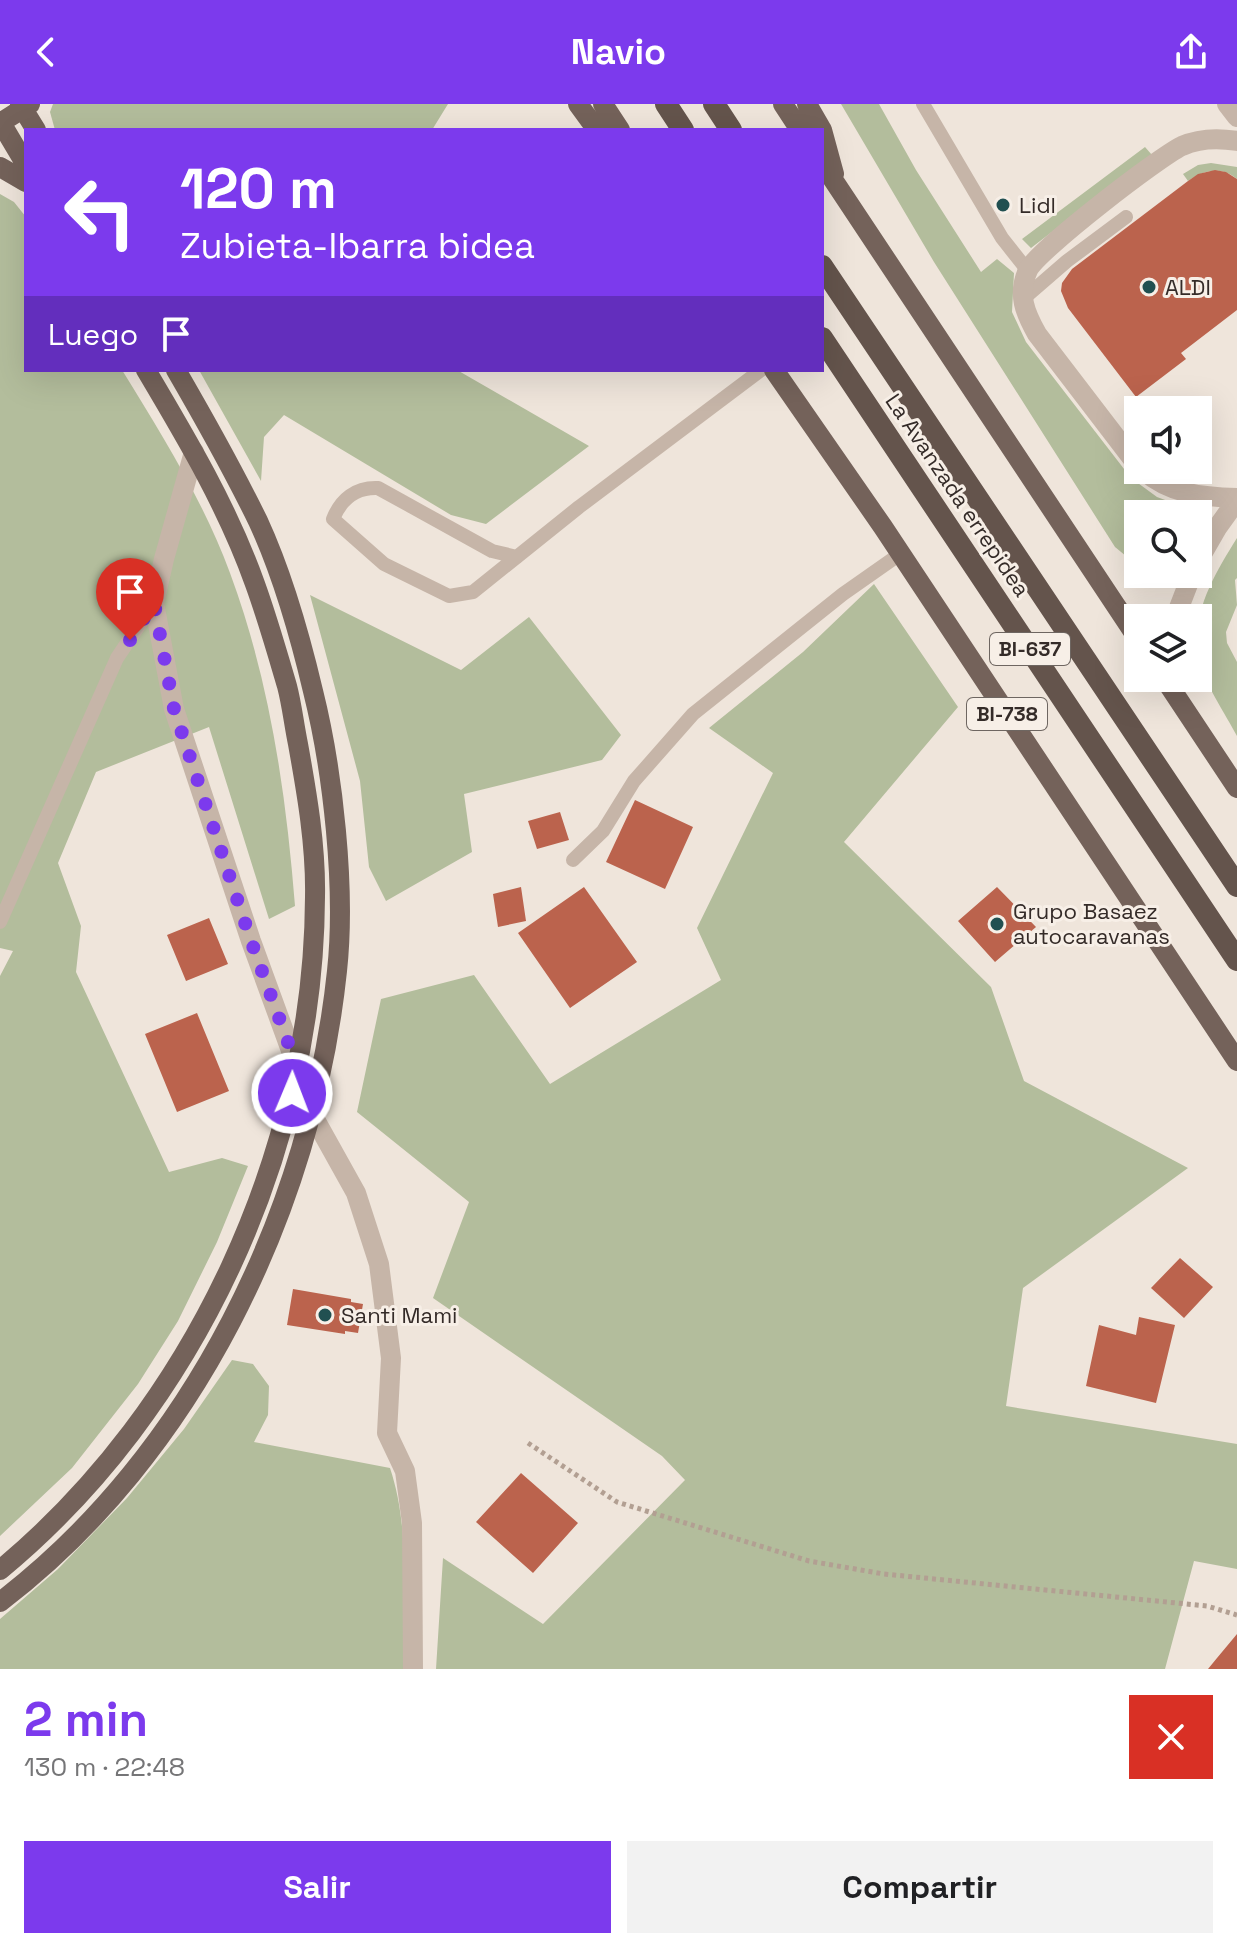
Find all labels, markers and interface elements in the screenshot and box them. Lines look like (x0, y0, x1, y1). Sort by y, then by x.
text: Navio (571, 29, 666, 75)
icon: back (24, 30, 68, 74)
icon: share (1169, 30, 1213, 74)
text: 120 m (180, 153, 337, 224)
icon: left (48, 160, 152, 264)
place label: Lidl (1019, 191, 1056, 219)
marker: Lidl (994, 196, 1012, 214)
text: Zubieta-Ibarra bidea (180, 223, 535, 269)
place label: ALDI (1165, 273, 1211, 301)
marker: ALDI (1140, 278, 1158, 296)
icon: arrive (154, 312, 198, 356)
text: Luego (48, 315, 138, 354)
street label: La Avanzada errepidea (880, 388, 1037, 602)
map controls (1124, 396, 1212, 692)
button: sound (1124, 396, 1212, 484)
button: search (1124, 500, 1212, 588)
pin (96, 558, 164, 640)
icon: arrive (108, 570, 152, 614)
button: layers (1124, 604, 1212, 692)
road number: BI-637 (990, 633, 1070, 665)
road number: BI-738 (967, 698, 1047, 730)
place label: Grupo Basaez autocaravanas (1013, 897, 1170, 950)
marker: Grupo Basaez autocaravanas (988, 915, 1006, 933)
position arrow (250, 1051, 334, 1135)
place label: Santi Mami (341, 1301, 457, 1329)
marker: Santi Mami (316, 1306, 334, 1324)
text: 2 min (24, 1689, 148, 1750)
button: close (1129, 1695, 1213, 1779)
text: 130 m · 22:48 (24, 1750, 185, 1784)
button: Salir (24, 1841, 611, 1933)
button: Compartir (627, 1841, 1213, 1933)

